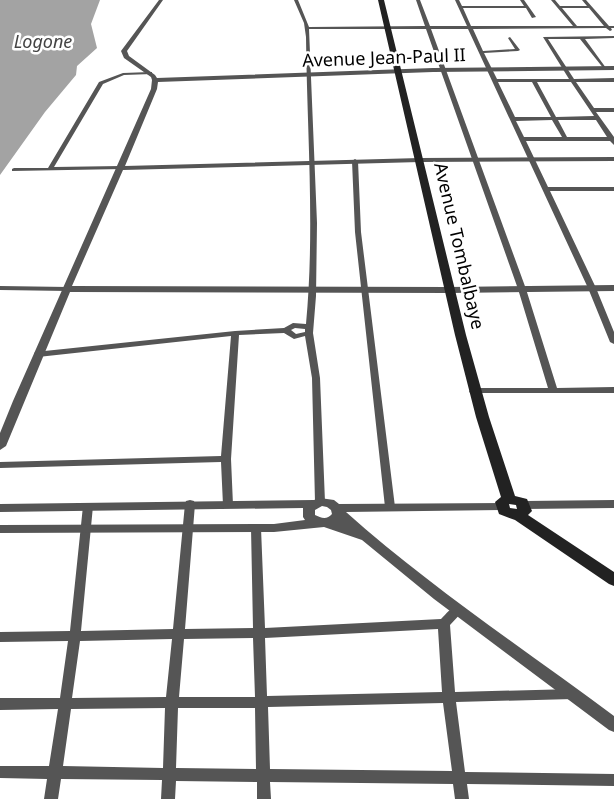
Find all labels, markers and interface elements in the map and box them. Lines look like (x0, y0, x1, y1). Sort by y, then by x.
water label: Logone (14, 29, 72, 53)
street label: Avenue Jean-Paul II (302, 42, 466, 72)
street label: Avenue Tombalbaye (429, 160, 491, 332)

